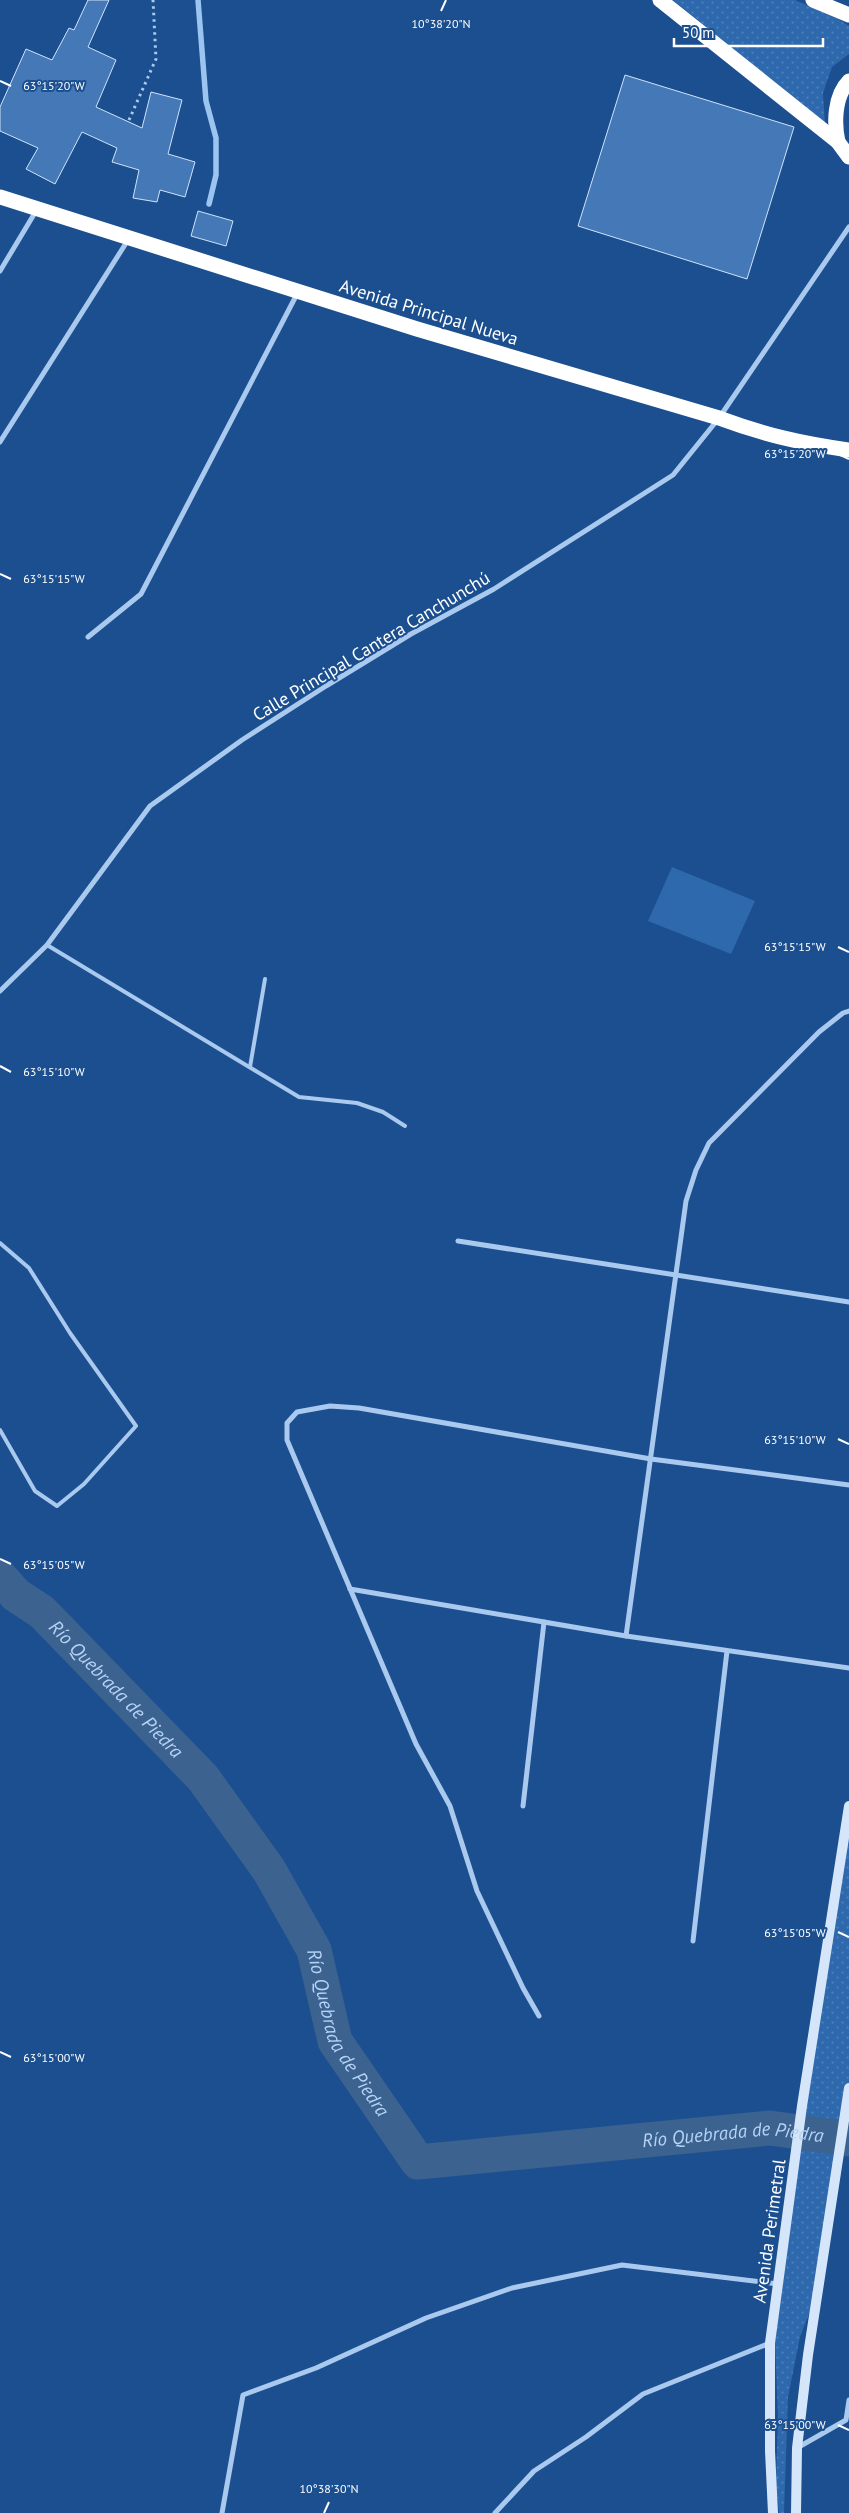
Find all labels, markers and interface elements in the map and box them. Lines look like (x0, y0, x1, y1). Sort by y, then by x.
scale bar (674, 15, 823, 47)
text: 10°38'20"N (411, 16, 471, 31)
text: 50 m (682, 23, 715, 42)
text: 63°15'20"W (23, 78, 85, 93)
street label: Avenida Principal Nueva (337, 274, 521, 350)
text: 63°15'20"W (764, 446, 826, 461)
street label: Calle Principal Cantera Canchunchú (248, 566, 494, 726)
text: 63°15'15"W (23, 571, 85, 586)
text: 63°15'15"W (764, 939, 826, 954)
text: 63°15'10"W (23, 1064, 85, 1079)
text: 63°15'10"W (764, 1432, 826, 1447)
text: 63°15'05"W (23, 1557, 85, 1572)
water label: Río Quebrada de Piedra (44, 1615, 189, 1763)
text: 63°15'05"W (764, 1925, 826, 1940)
water label: Río Quebrada de Piedra (302, 1947, 395, 2121)
text: 63°15'00"W (23, 2050, 85, 2065)
water label: Río Quebrada de Piedra (641, 2116, 826, 2152)
street label: Avenida Perimetral (748, 2157, 791, 2305)
text: 63°15'00"W (764, 2417, 826, 2432)
text: 10°38'30"N (299, 2481, 359, 2496)

